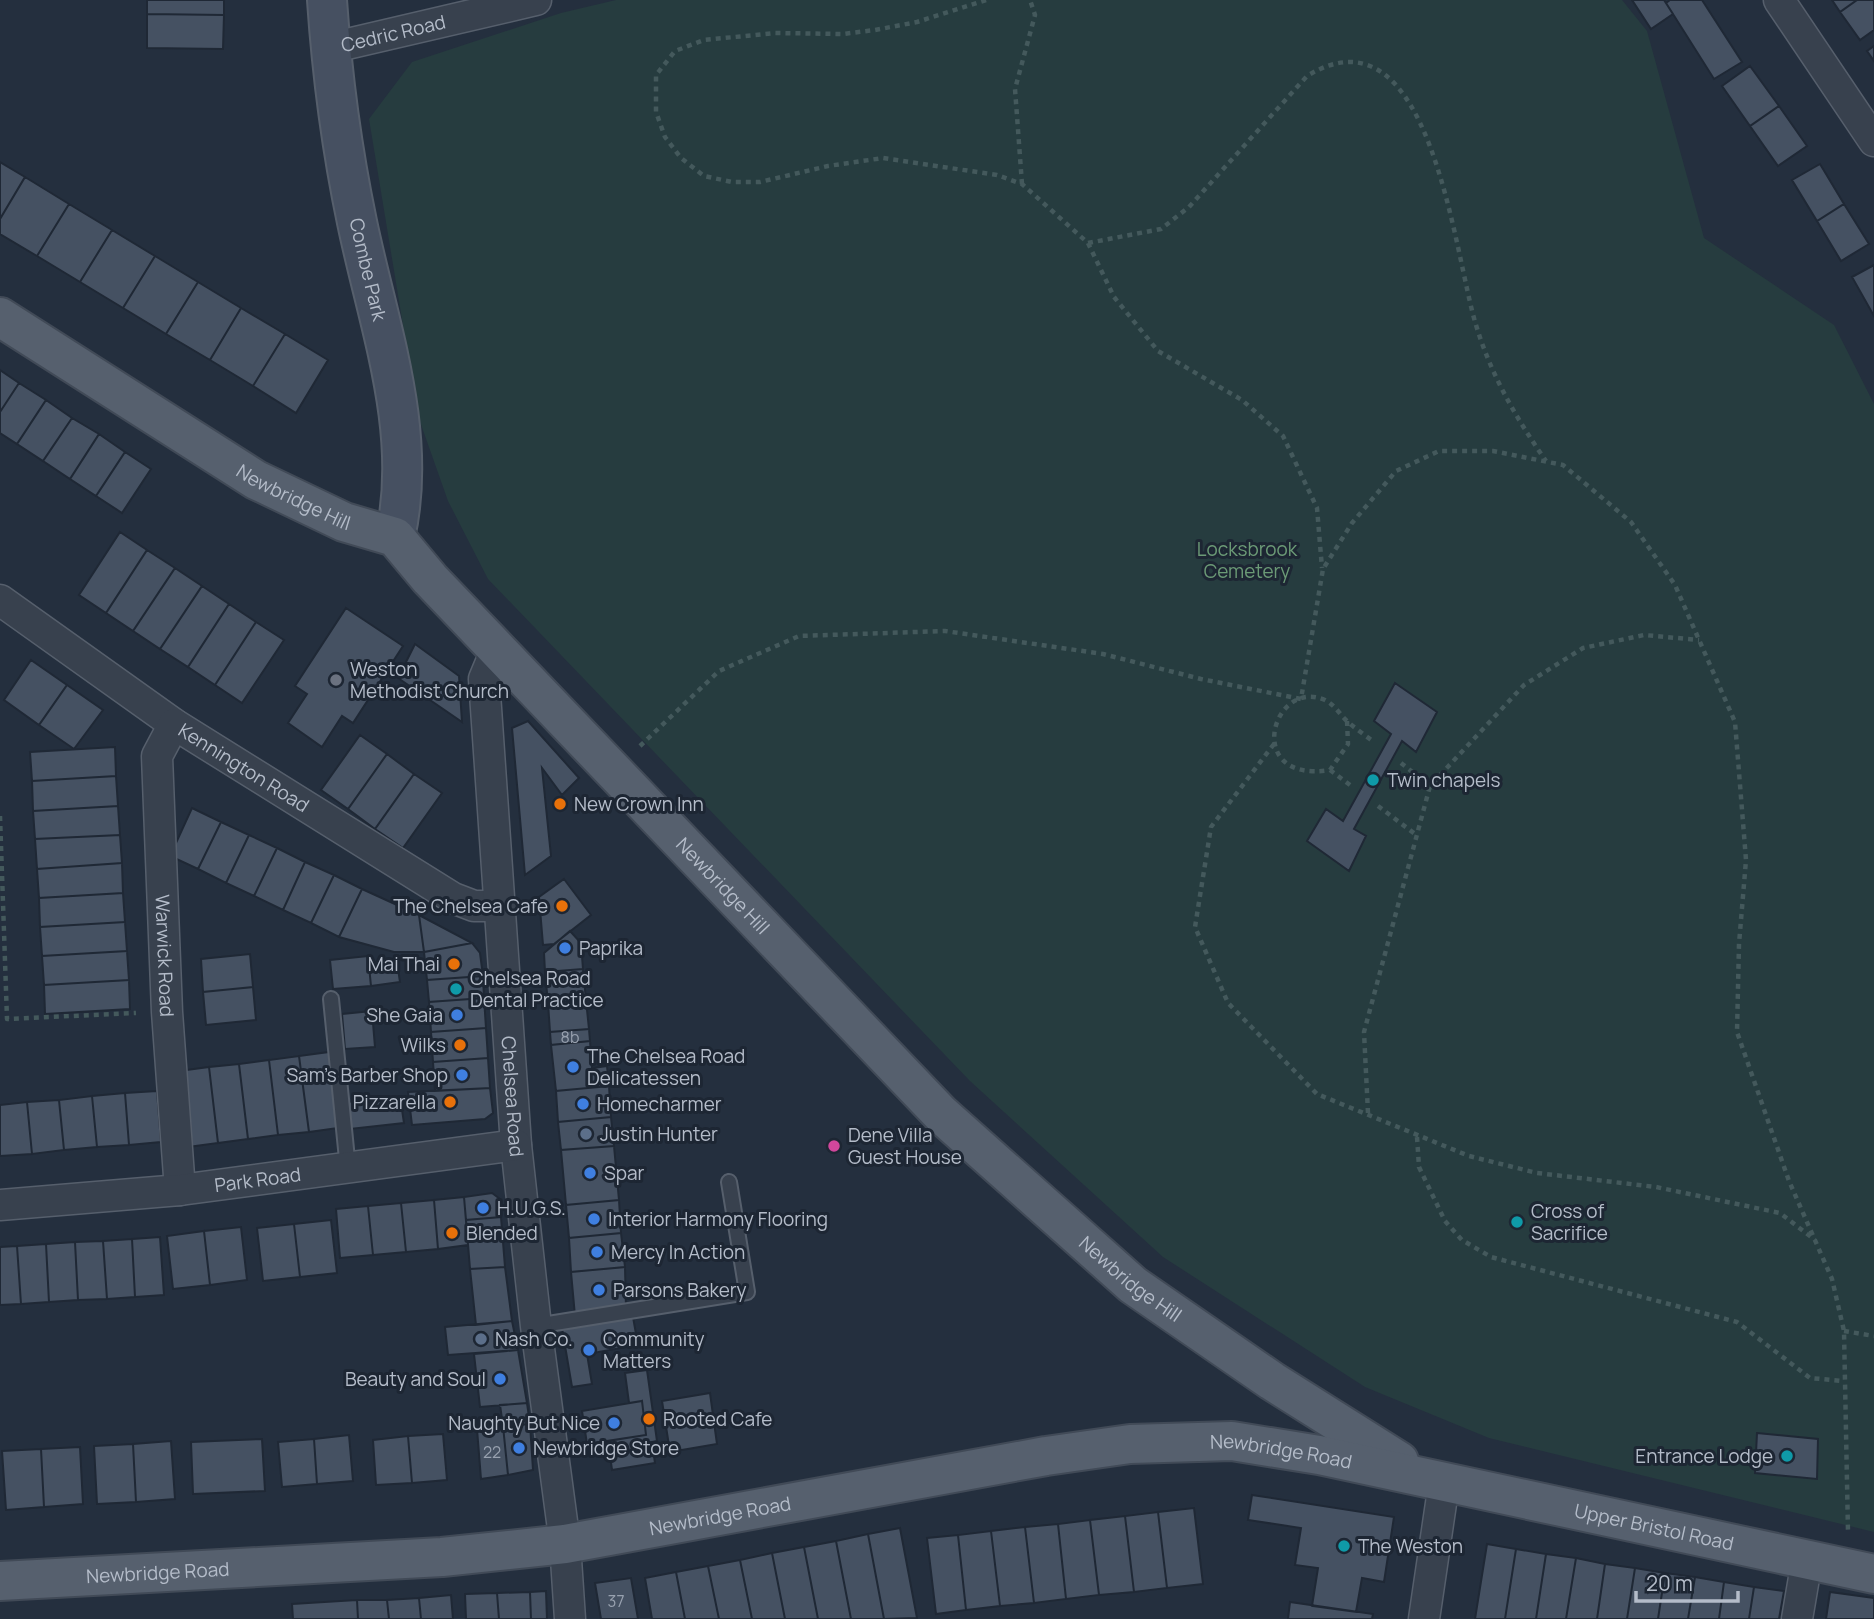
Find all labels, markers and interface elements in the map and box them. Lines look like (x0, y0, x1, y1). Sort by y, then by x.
street label: Cedric Road (338, 8, 448, 58)
street label: Combe Park (344, 216, 393, 324)
street label: Newbridge Hill (231, 458, 354, 536)
park label: Locksbrook Cemetery (1197, 536, 1298, 584)
place label: Weston Methodist Church (350, 656, 509, 704)
marker: Weston Methodist Church (328, 672, 344, 688)
street label: Kennington Road (174, 717, 314, 818)
place label: Twin chapels (1387, 767, 1500, 793)
marker: Twin chapels (1365, 772, 1381, 788)
place label: New Crown Inn (574, 791, 704, 817)
marker: New Crown Inn (552, 796, 568, 812)
street label: Newbridge Hill (671, 832, 775, 940)
place label: The Chelsea Cafe (393, 893, 548, 919)
street label: Warwick Road (149, 894, 180, 1017)
marker: The Chelsea Cafe (554, 898, 570, 914)
place label: Paprika (579, 935, 643, 961)
marker: Paprika (557, 940, 573, 956)
place label: Mai Thai (368, 951, 440, 977)
marker: Mai Thai (446, 956, 462, 972)
place label: Chelsea Road Dental Practice (470, 965, 604, 1013)
marker: Chelsea Road Dental Practice (448, 981, 464, 997)
place label: She Gaia (366, 1002, 443, 1028)
marker: She Gaia (449, 1007, 465, 1023)
house number: 8b (561, 1026, 579, 1048)
place label: Wilks (401, 1032, 446, 1058)
street label: Chelsea Road (496, 1035, 530, 1158)
marker: Wilks (452, 1037, 468, 1053)
place label: The Chelsea Road Delicatessen (587, 1043, 745, 1091)
marker: The Chelsea Road Delicatessen (565, 1059, 581, 1075)
place label: Sam's Barber Shop (286, 1062, 448, 1088)
marker: Sam's Barber Shop (454, 1067, 470, 1083)
place label: Pizzarella (353, 1089, 436, 1115)
place label: Homecharmer (597, 1091, 722, 1117)
marker: Pizzarella (442, 1094, 458, 1110)
marker: Homecharmer (575, 1096, 591, 1112)
place label: Justin Hunter (600, 1121, 718, 1147)
place label: Dene Villa Guest House (848, 1122, 962, 1170)
marker: Justin Hunter (578, 1126, 594, 1142)
marker: Dene Villa Guest House (826, 1138, 842, 1154)
place label: Spar (604, 1160, 645, 1186)
street label: Park Road (213, 1161, 302, 1198)
marker: Spar (582, 1165, 598, 1181)
place label: H.U.G.S. (497, 1195, 566, 1221)
place label: Cross of Sacrifice (1531, 1198, 1608, 1246)
marker: H.U.G.S. (475, 1200, 491, 1216)
place label: Interior Harmony Flooring (608, 1206, 828, 1232)
marker: Interior Harmony Flooring (586, 1211, 602, 1227)
marker: Cross of Sacrifice (1509, 1214, 1525, 1230)
place label: Blended (466, 1220, 538, 1246)
marker: Blended (444, 1225, 460, 1241)
street label: Newbridge Hill (1074, 1230, 1187, 1328)
place label: Mercy In Action (611, 1239, 745, 1265)
marker: Mercy In Action (589, 1244, 605, 1260)
place label: Parsons Bakery (613, 1277, 747, 1303)
marker: Parsons Bakery (591, 1282, 607, 1298)
place label: Nash Co. (495, 1326, 573, 1352)
place label: Community Matters (603, 1326, 704, 1374)
marker: Nash Co. (473, 1331, 489, 1347)
marker: Community Matters (581, 1342, 597, 1358)
place label: Beauty and Soul (345, 1366, 486, 1392)
marker: Beauty and Soul (492, 1371, 508, 1387)
place label: Rooted Cafe (663, 1406, 772, 1432)
place label: Naughty But Nice (448, 1410, 600, 1436)
marker: Rooted Cafe (641, 1411, 657, 1427)
marker: Naughty But Nice (606, 1415, 622, 1431)
street label: Newbridge Road (1210, 1428, 1354, 1475)
place label: Newbridge Store (533, 1435, 679, 1461)
marker: Newbridge Store (511, 1440, 527, 1456)
house number: 22 (483, 1441, 501, 1463)
place label: Entrance Lodge (1635, 1443, 1773, 1469)
marker: Entrance Lodge (1779, 1448, 1795, 1464)
street label: Newbridge Road (647, 1490, 793, 1541)
street label: Upper Bristol Road (1572, 1497, 1736, 1557)
place label: The Weston (1358, 1533, 1463, 1559)
marker: The Weston (1336, 1538, 1352, 1554)
street label: Newbridge Road (85, 1556, 230, 1589)
scale bar (1636, 1560, 1738, 1604)
text: 20 m (1646, 1569, 1693, 1597)
house number: 37 (608, 1590, 624, 1612)

